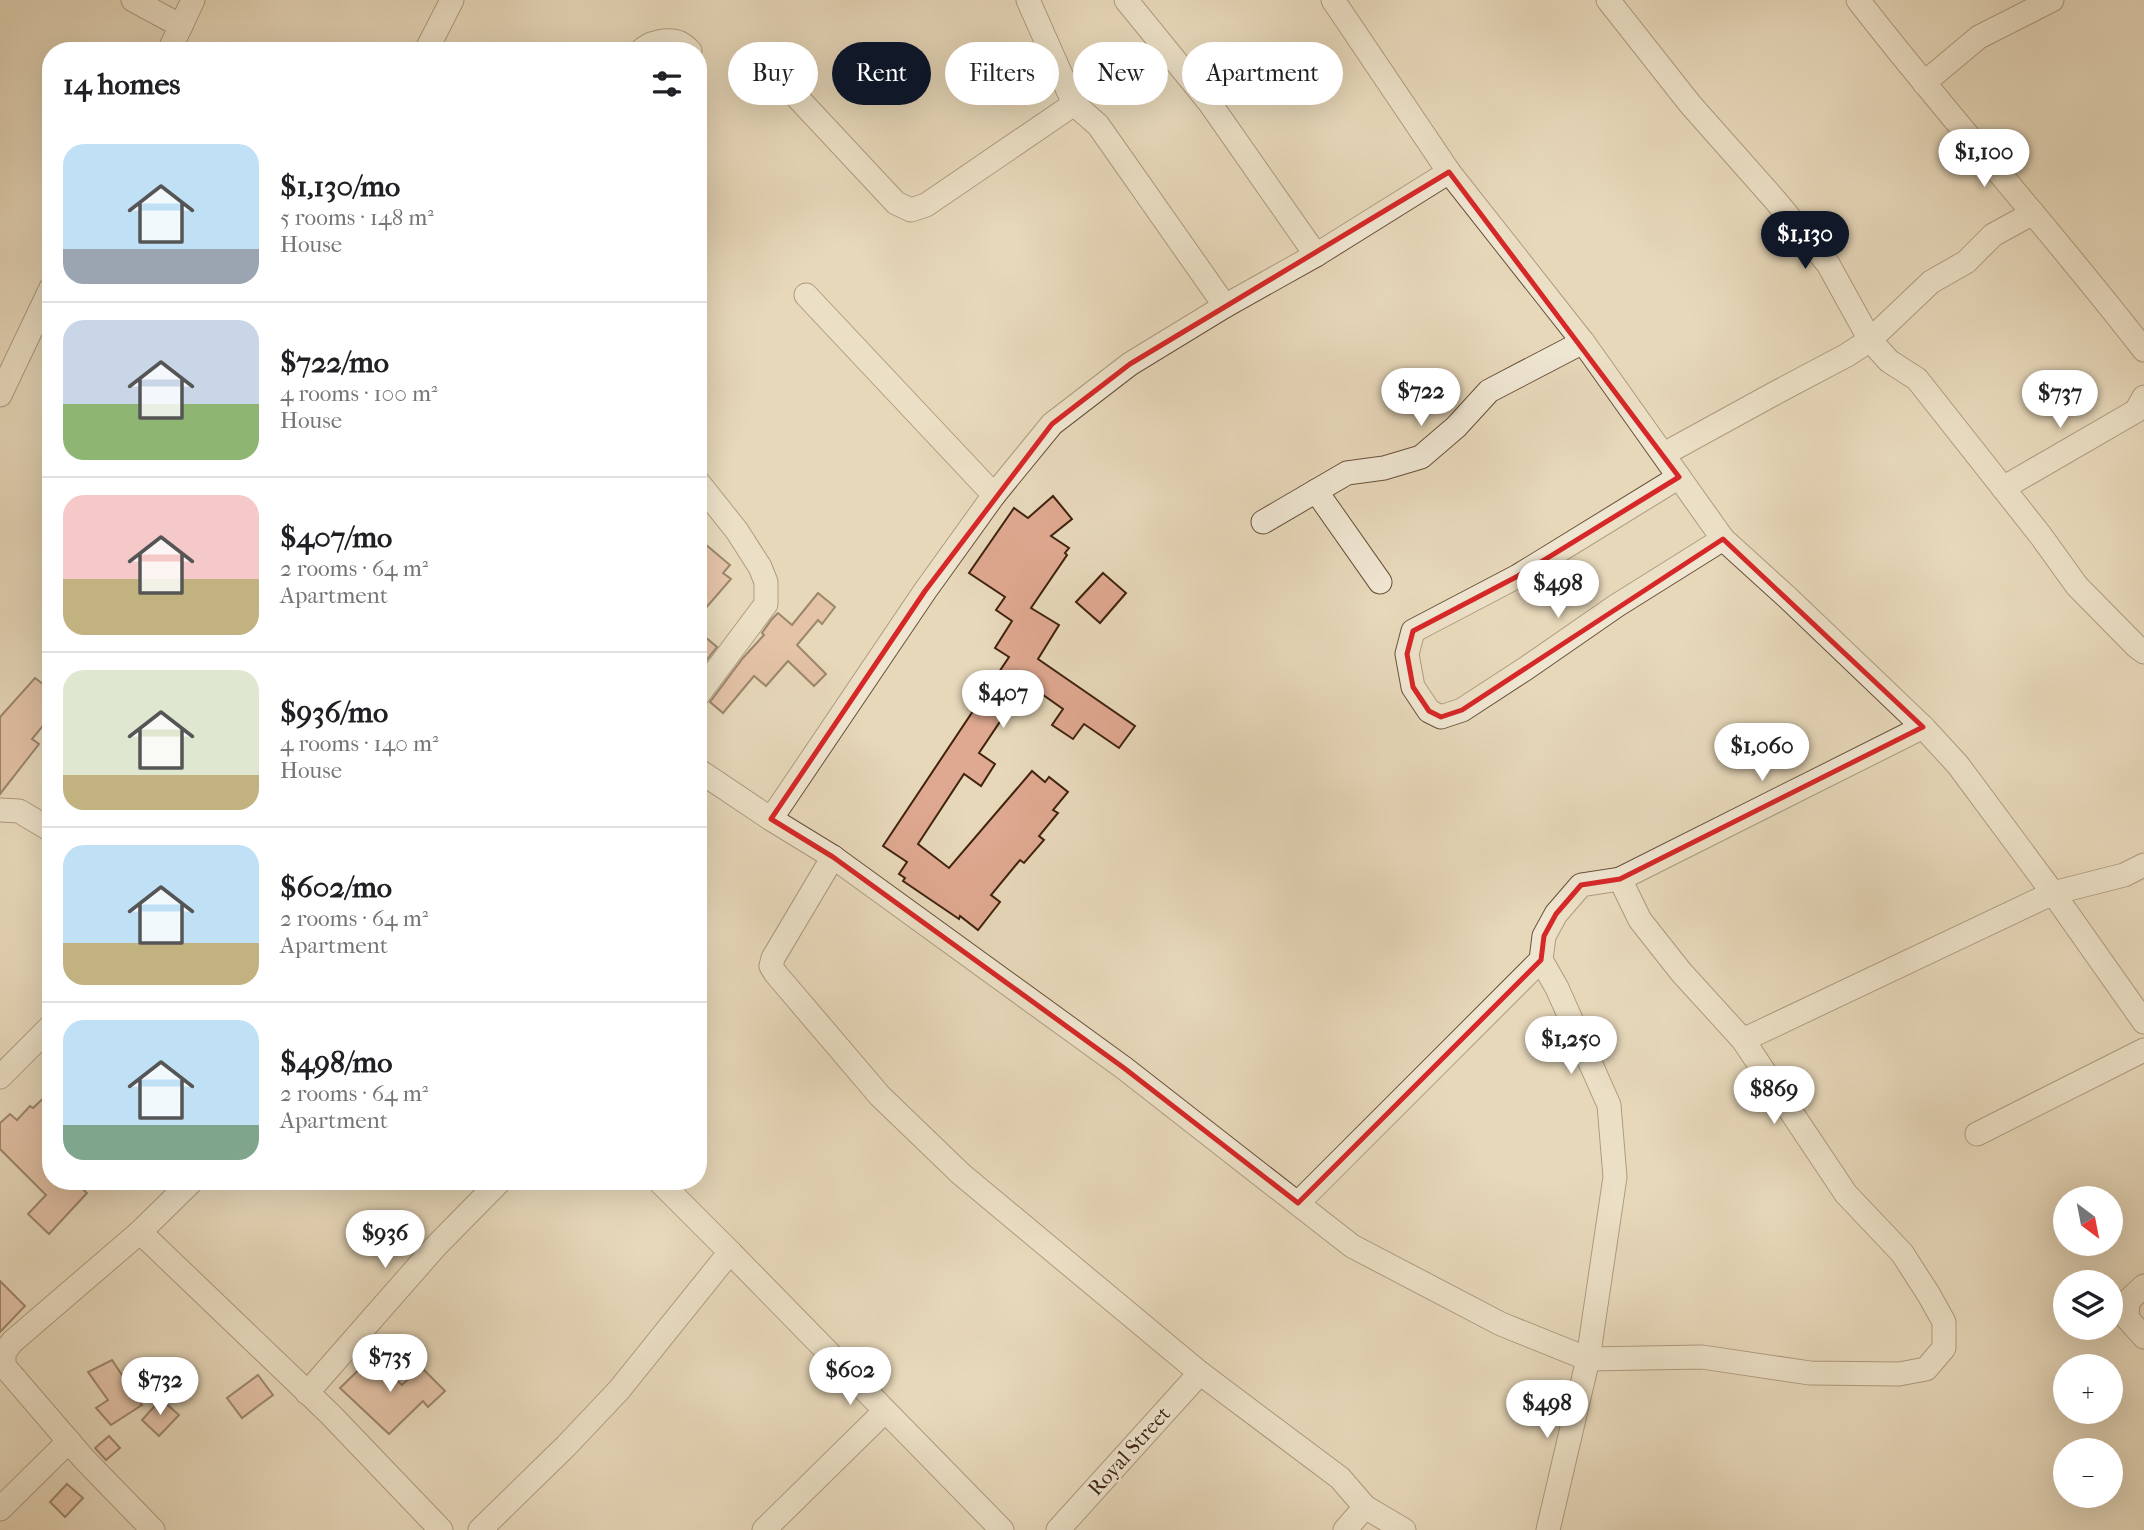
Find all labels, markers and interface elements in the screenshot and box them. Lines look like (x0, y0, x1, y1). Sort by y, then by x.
chip: Buy (728, 42, 818, 105)
chip: Rent (832, 42, 931, 105)
chip: Filters (945, 42, 1059, 105)
chip: New (1073, 42, 1168, 105)
chip: Apartment (1182, 42, 1343, 105)
icon: filters (648, 65, 686, 103)
text: 14 homes (63, 67, 180, 102)
pin: $1,100 (1927, 130, 2041, 189)
text: $1,100 (1954, 138, 2014, 165)
text: $1,130/mo (280, 169, 400, 204)
icon: home (119, 172, 203, 256)
text: 5 rooms · 148 m² (280, 204, 434, 231)
pin: $1,130 (1748, 212, 1862, 271)
text: $1,130 (1777, 220, 1833, 247)
text: House (280, 231, 342, 258)
text: $722/mo (280, 345, 389, 380)
icon: home (119, 348, 203, 432)
pin: $722 (1380, 368, 1462, 428)
pin: $737 (2019, 370, 2101, 430)
text: $722 (1397, 377, 1445, 404)
text: $737 (2038, 379, 2082, 406)
text: 4 rooms · 100 m² (280, 380, 438, 407)
text: House (280, 407, 342, 434)
text: $407/mo (280, 520, 392, 555)
icon: home (119, 523, 203, 607)
text: 2 rooms · 64 m² (280, 555, 428, 582)
pin: $498 (1517, 560, 1599, 620)
text: $498 (1533, 569, 1583, 596)
text: Apartment (280, 582, 388, 609)
pin: $407 (962, 670, 1044, 730)
text: $407 (978, 679, 1028, 706)
text: $936/mo (280, 695, 388, 730)
icon: home (119, 698, 203, 782)
pin: $1,060 (1705, 724, 1819, 783)
text: 4 rooms · 140 m² (280, 730, 439, 757)
text: $1,060 (1730, 732, 1794, 759)
text: House (280, 757, 342, 784)
text: $602/mo (280, 870, 392, 905)
icon: home (119, 873, 203, 957)
text: 2 rooms · 64 m² (280, 905, 428, 932)
text: Apartment (280, 932, 388, 959)
pin: $1,250 (1514, 1016, 1628, 1076)
text: $1,250 (1541, 1025, 1601, 1052)
text: $498/mo (280, 1045, 392, 1080)
icon: home (119, 1048, 203, 1132)
pin: $869 (1733, 1066, 1815, 1126)
text: $869 (1750, 1075, 1798, 1102)
text: 2 rooms · 64 m² (280, 1080, 428, 1107)
text: Apartment (280, 1107, 388, 1134)
north arrow (2053, 1186, 2123, 1256)
map controls (2053, 1186, 2123, 1508)
pin: $936 (344, 1210, 426, 1270)
text: $936 (362, 1219, 408, 1246)
button: layers (2053, 1270, 2123, 1340)
pin: $735 (349, 1334, 431, 1394)
text: $735 (368, 1343, 412, 1370)
pin: $602 (809, 1348, 891, 1407)
button: + (2053, 1354, 2123, 1424)
text: $602 (825, 1356, 875, 1383)
pin: $732 (119, 1358, 201, 1417)
text: $732 (137, 1366, 183, 1393)
pin: $498 (1506, 1380, 1588, 1440)
text: $498 (1522, 1389, 1572, 1416)
street label: Royal Street (1083, 1401, 1176, 1500)
button: − (2053, 1438, 2123, 1508)

